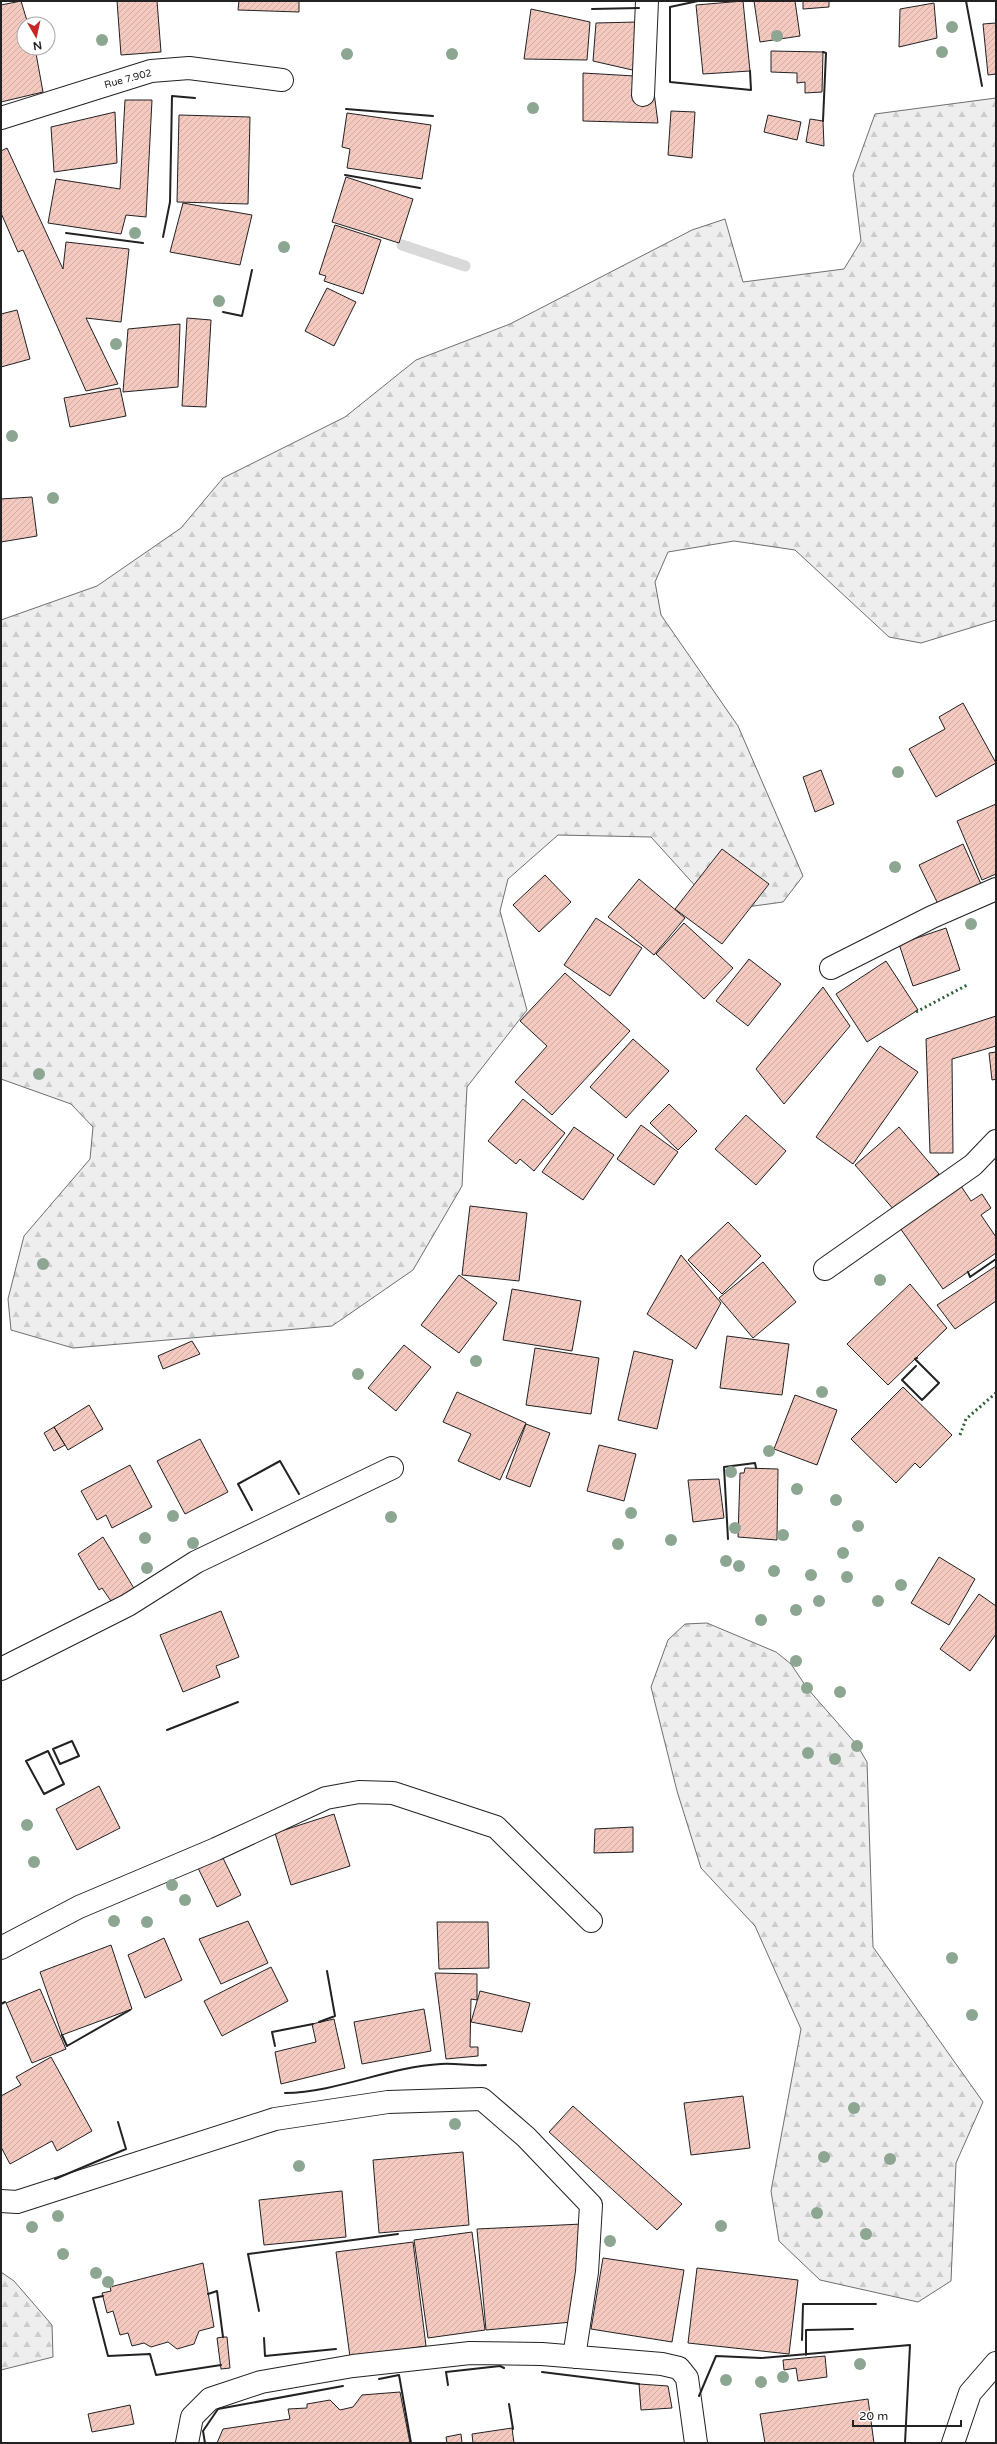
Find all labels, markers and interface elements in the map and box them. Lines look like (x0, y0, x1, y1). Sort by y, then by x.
north arrow (16, 16, 56, 56)
text: N (32, 38, 43, 52)
street label: Rue 7.902 (103, 67, 153, 91)
scale bar (853, 2402, 961, 2428)
text: 20 m (859, 2409, 888, 2423)

